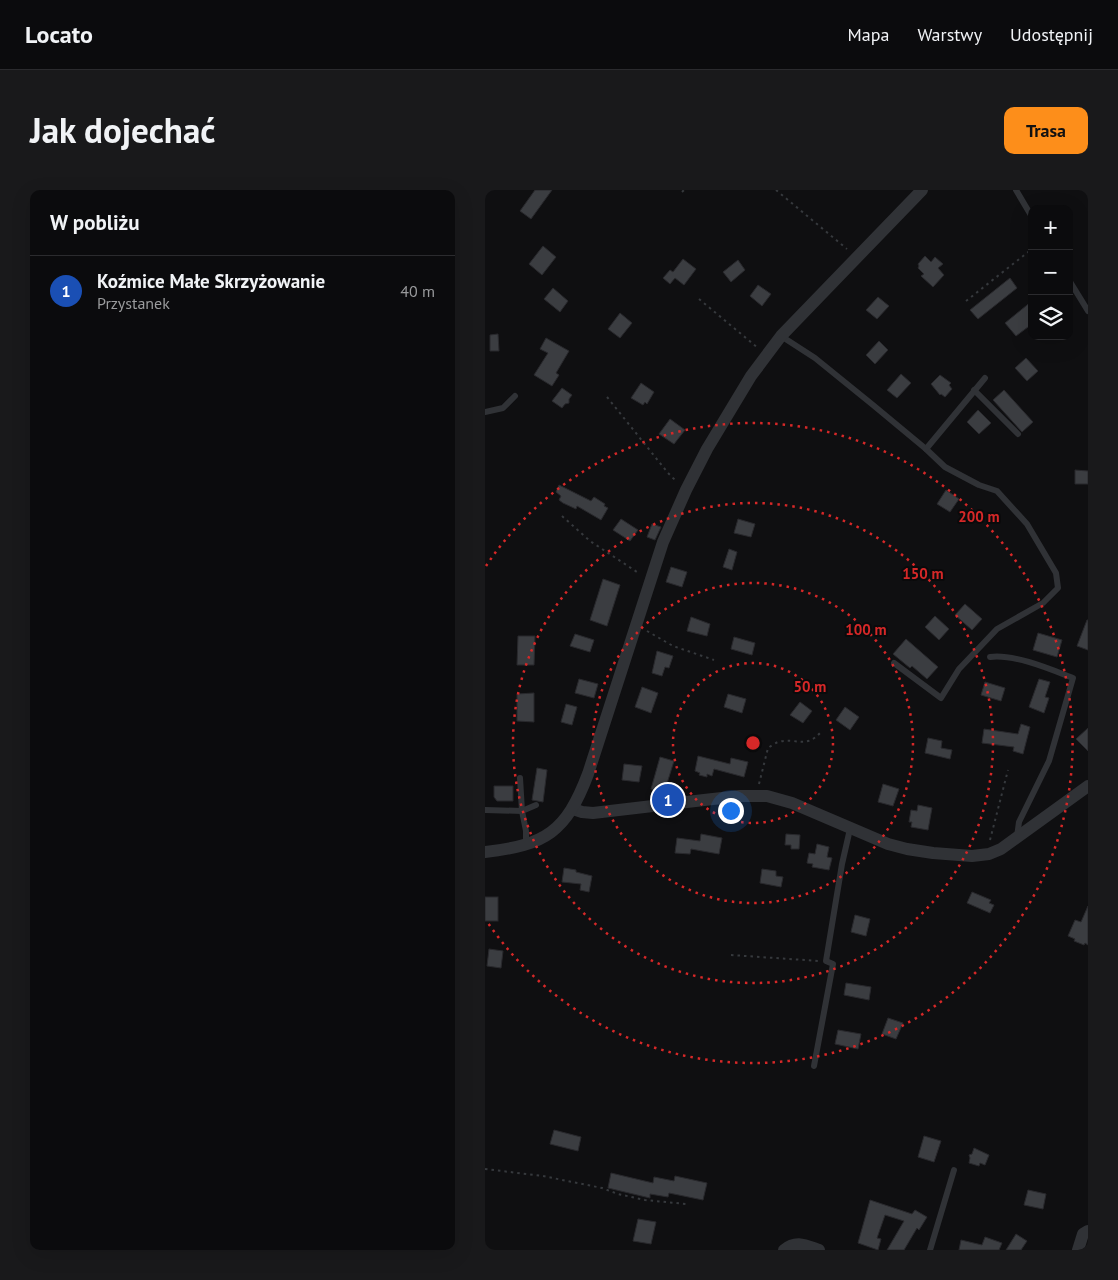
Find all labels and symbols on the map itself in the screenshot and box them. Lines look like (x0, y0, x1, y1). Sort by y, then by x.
text: 200 m (958, 507, 1000, 526)
text: 150 m (902, 564, 944, 583)
text: 100 m (845, 620, 887, 639)
text: 50 m (794, 677, 826, 696)
centre of rings (744, 734, 762, 752)
pin: 1 (652, 781, 684, 819)
your location (718, 798, 744, 824)

